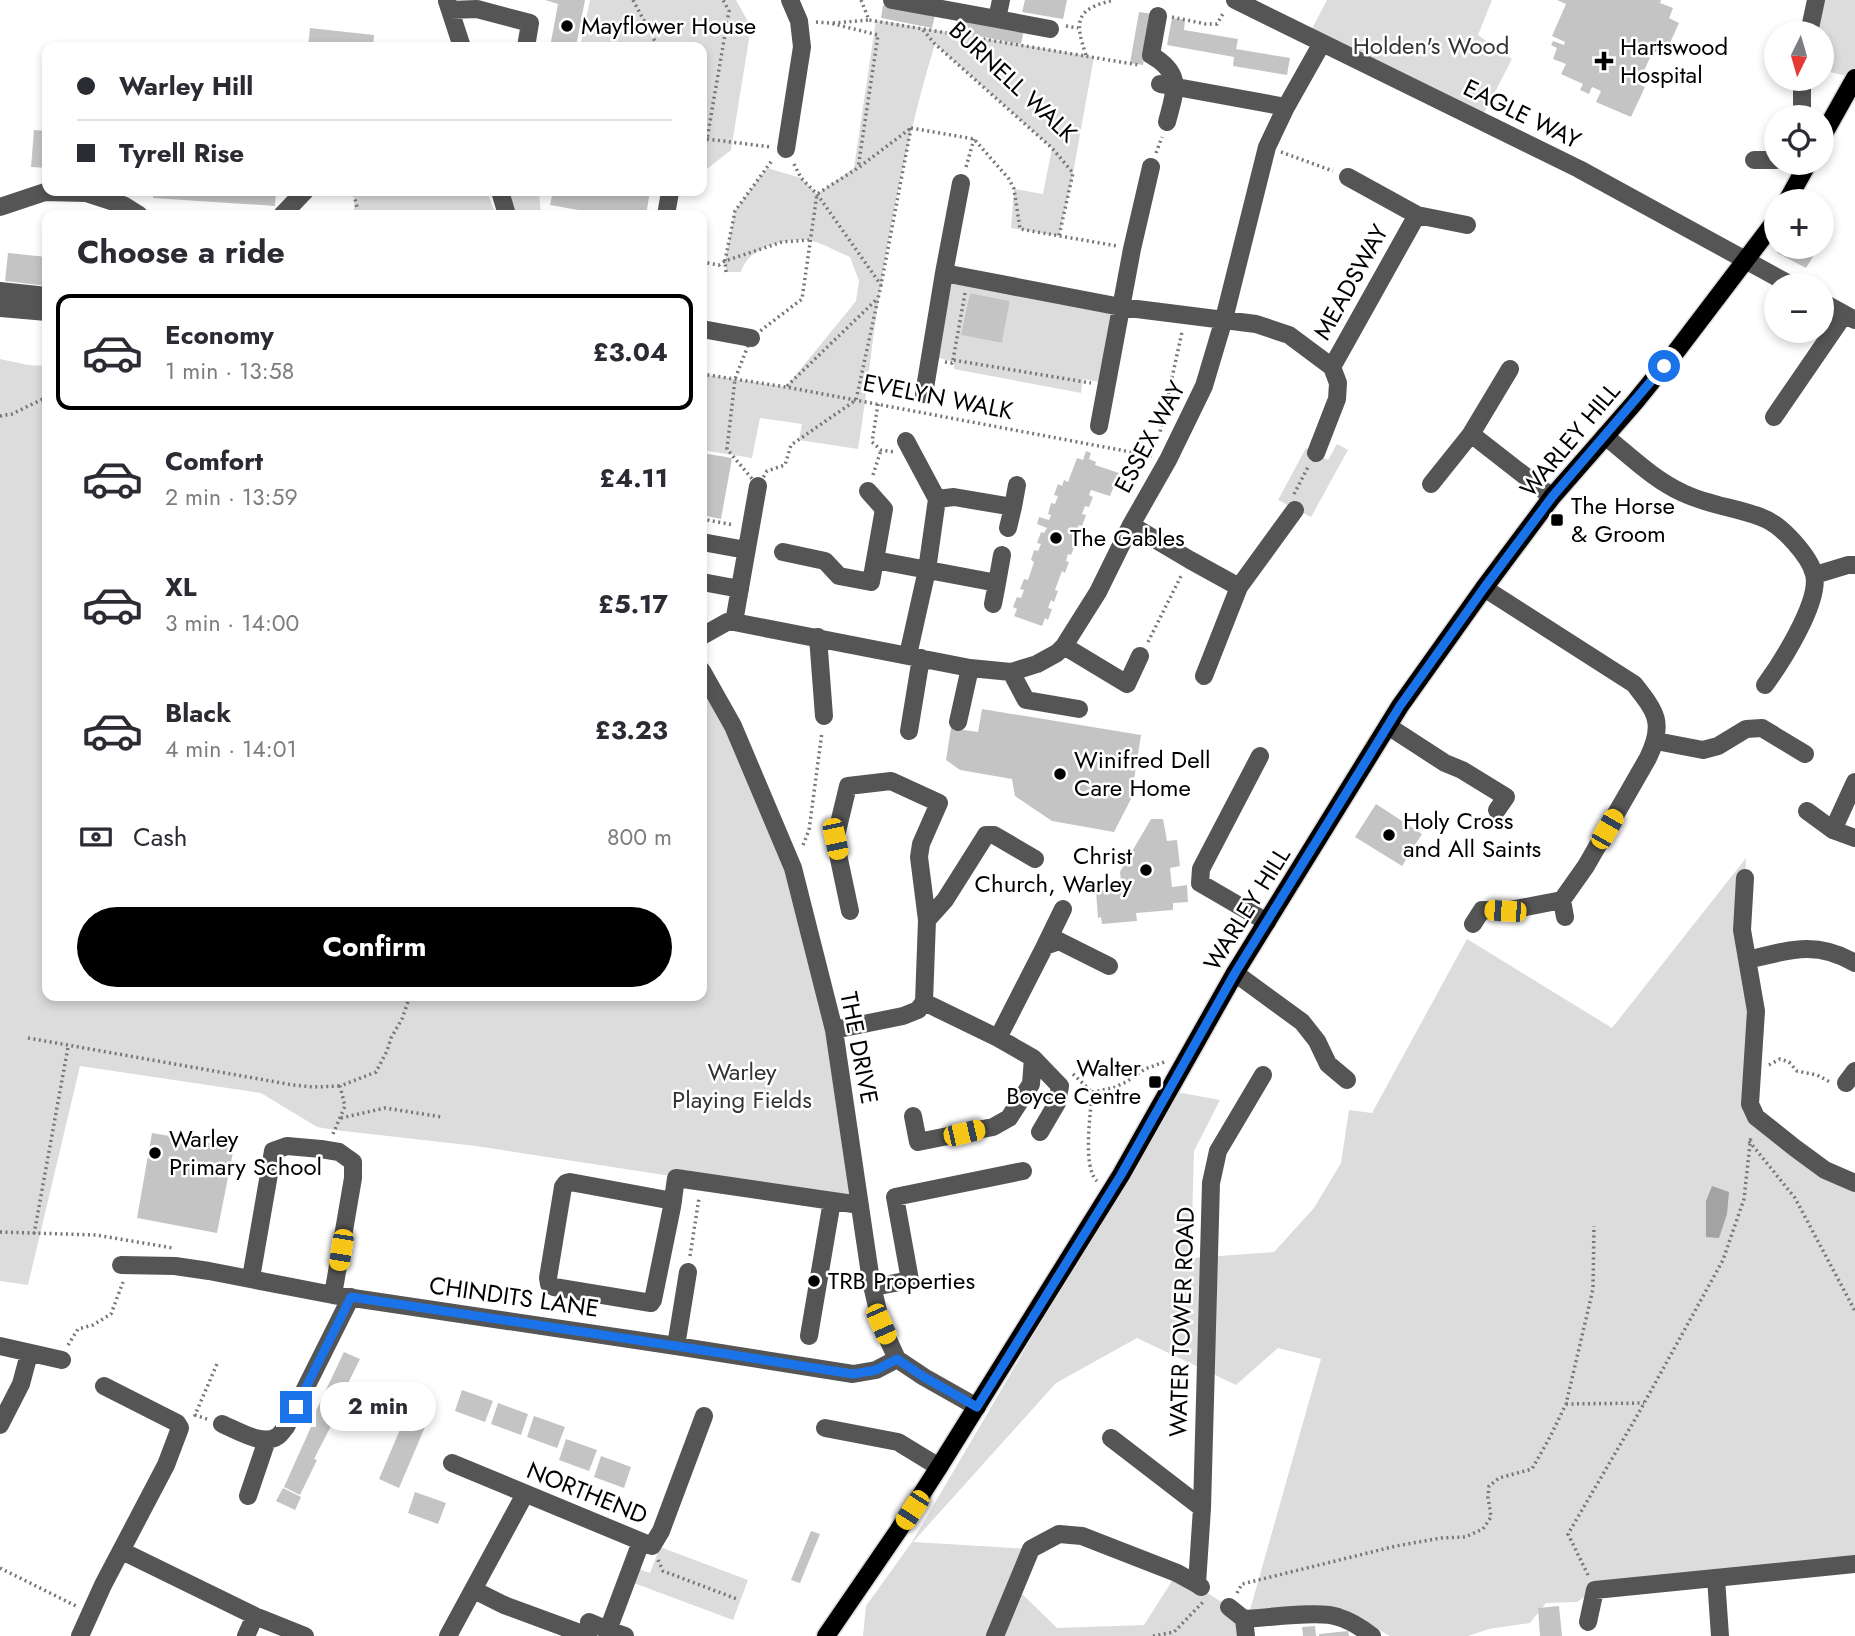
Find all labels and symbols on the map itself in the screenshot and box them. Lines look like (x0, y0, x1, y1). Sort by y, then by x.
place label: Mayflower House (581, 8, 756, 43)
street label: BURNELL WALK (941, 13, 1086, 151)
marker: Mayflower House (559, 18, 575, 34)
north arrow (1764, 21, 1834, 91)
park label: Holden's Wood (1353, 28, 1509, 63)
place label: Hartswood Hospital (1620, 29, 1728, 92)
marker: Hartswood Hospital (1594, 51, 1614, 71)
street label: EAGLE WAY (1457, 70, 1587, 157)
street label: MEADSWAY (1304, 217, 1397, 346)
route start (1648, 350, 1680, 382)
street label: EVELYN WALK (860, 365, 1017, 428)
street label: ESSEX WAY (1105, 374, 1194, 499)
street label: WARLEY HILL (1511, 375, 1628, 505)
place label: The Horse & Groom (1571, 488, 1675, 551)
marker: The Horse & Groom (1549, 512, 1565, 528)
place label: The Gables (1070, 520, 1185, 555)
marker: The Gables (1048, 530, 1064, 546)
place label: Winifred Dell Care Home (1074, 742, 1211, 805)
marker: Winifred Dell Care Home (1052, 766, 1068, 782)
place label: Holy Cross and All Saints (1403, 803, 1541, 866)
car (1588, 806, 1627, 852)
car (821, 816, 850, 862)
marker: Holy Cross and All Saints (1381, 827, 1397, 843)
place label: Christ Church, Warley (975, 838, 1132, 901)
street label: WARLEY HILL (1195, 840, 1299, 977)
marker: Christ Church, Warley (1138, 862, 1154, 878)
car (1484, 899, 1527, 923)
street label: THE DRIVE (831, 989, 887, 1107)
place label: Walter Boyce Centre (1006, 1050, 1142, 1113)
park label: Warley Playing Fields (672, 1054, 812, 1117)
marker: Walter Boyce Centre (1147, 1074, 1163, 1090)
car (942, 1118, 987, 1148)
place label: Warley Primary School (169, 1121, 322, 1184)
marker: Warley Primary School (147, 1145, 163, 1161)
street label: WATER TOWER ROAD (1160, 1206, 1203, 1438)
car (328, 1228, 355, 1272)
place label: TRB Properties (828, 1263, 975, 1298)
street label: CHINDITS LANE (427, 1267, 601, 1326)
marker: TRB Properties (806, 1273, 822, 1289)
car (863, 1301, 900, 1347)
callout: 2 min (320, 1382, 436, 1432)
route end (280, 1391, 312, 1423)
street label: NORTHEND (522, 1452, 653, 1533)
car (892, 1487, 933, 1533)

